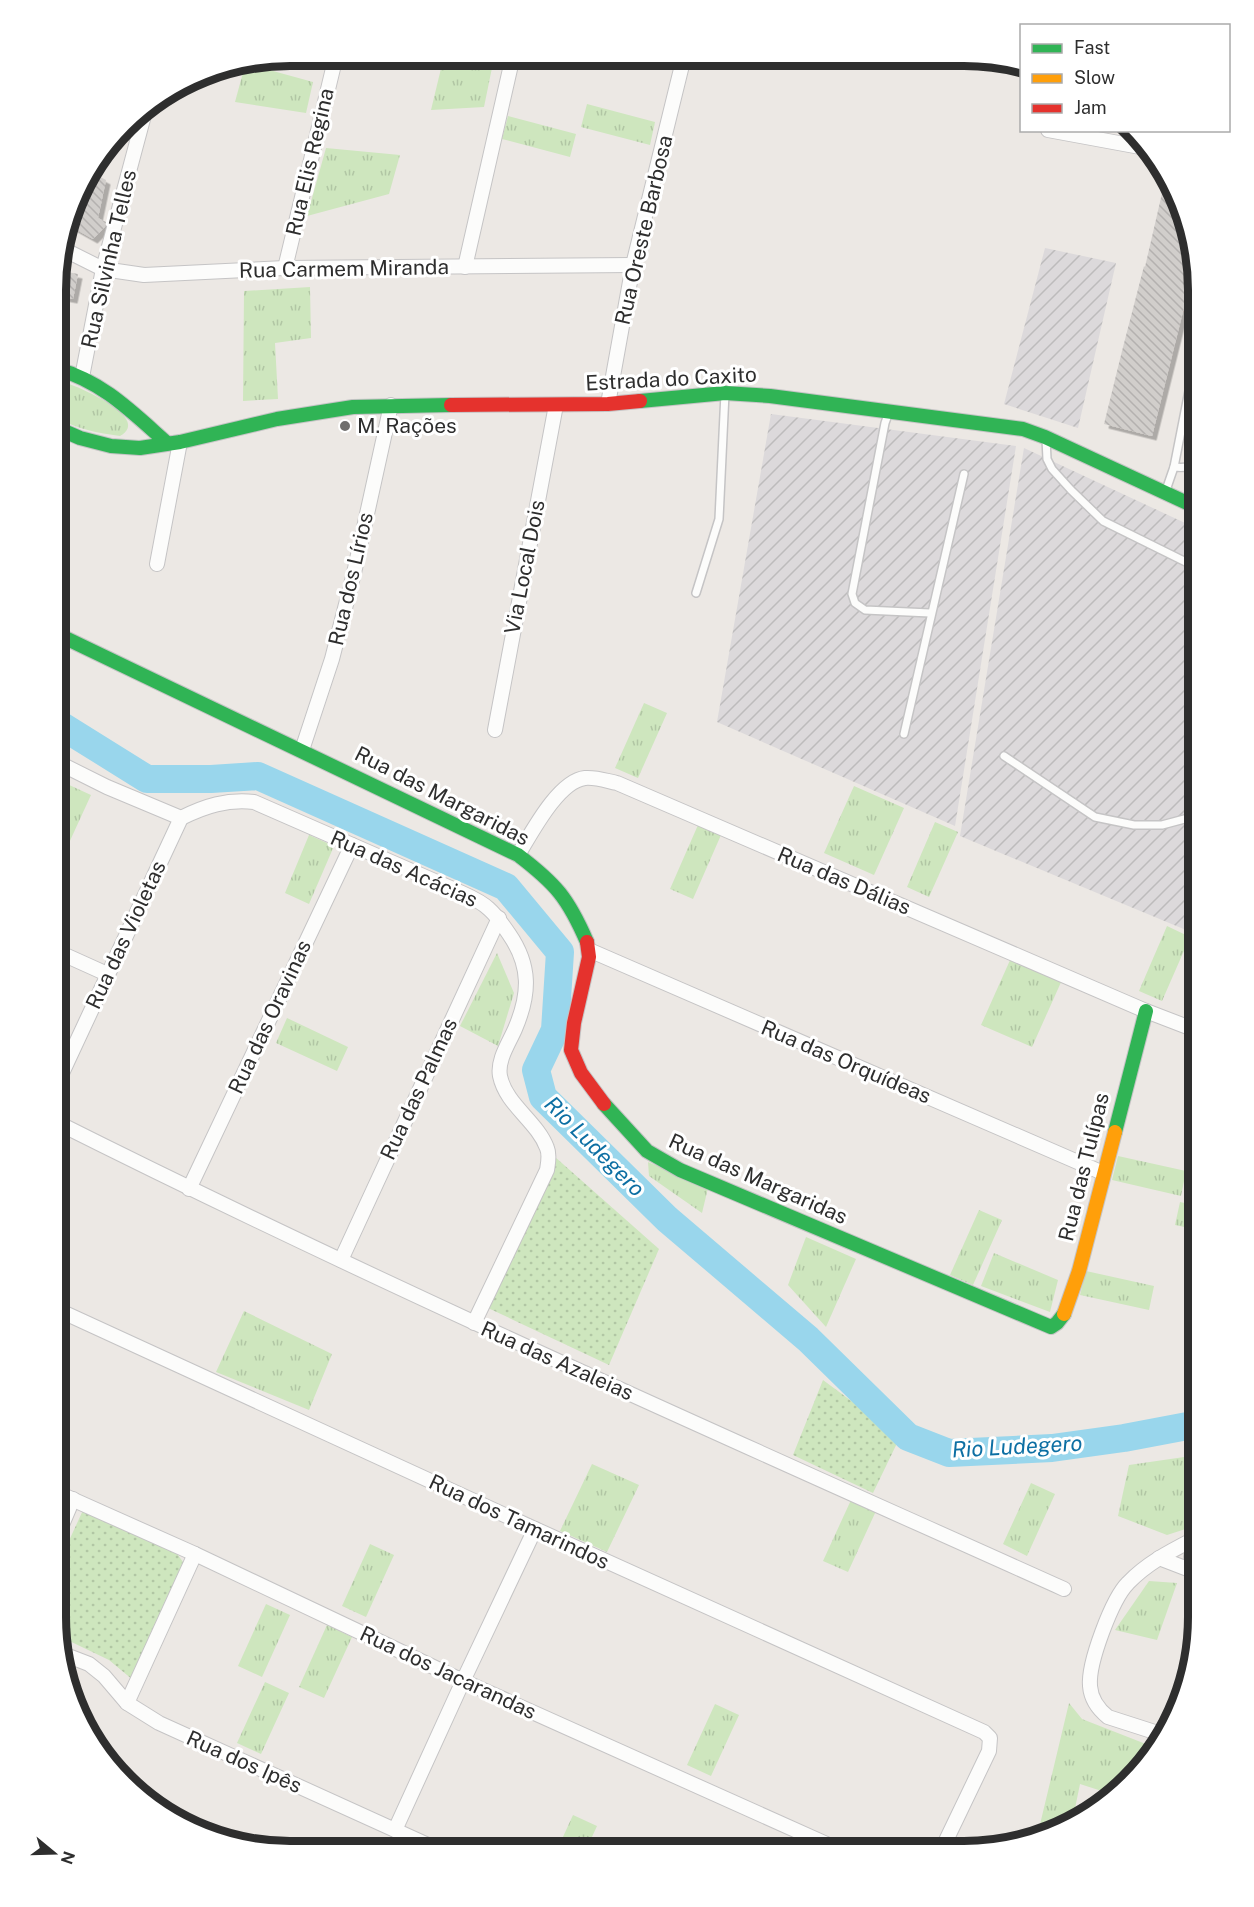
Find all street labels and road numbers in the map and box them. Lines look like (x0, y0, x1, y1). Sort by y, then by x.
street label: Rua Elis Regina (280, 86, 339, 238)
street label: Rua Oreste Barbosa (610, 133, 677, 327)
street label: Rua Silvinha Telles (76, 167, 141, 351)
street label: Rua Carmem Miranda (239, 254, 449, 283)
street label: Estrada do Caxito (585, 362, 757, 395)
street label: Via Local Dois (499, 498, 550, 636)
street label: Rua dos Lírios (323, 510, 378, 648)
street label: Rua das Margaridas (351, 741, 534, 850)
street label: Rua das Acácias (327, 825, 482, 912)
street label: Rua das Dálias (774, 841, 914, 920)
street label: Rua das Violetas (80, 857, 171, 1013)
street label: Rua das Oravinas (223, 936, 316, 1098)
street label: Rua das Palmas (375, 1014, 462, 1164)
street label: Rua das Orquídeas (758, 1014, 935, 1109)
street label: Rua das Tulípas (1053, 1090, 1114, 1244)
street label: Rua das Margaridas (665, 1128, 851, 1229)
street label: Rua das Azaleias (477, 1316, 637, 1405)
street label: Rua dos Tamarindos (425, 1469, 613, 1574)
street label: Rua dos Jacarandas (356, 1621, 540, 1724)
street label: Rua dos Ipês (183, 1725, 306, 1798)

